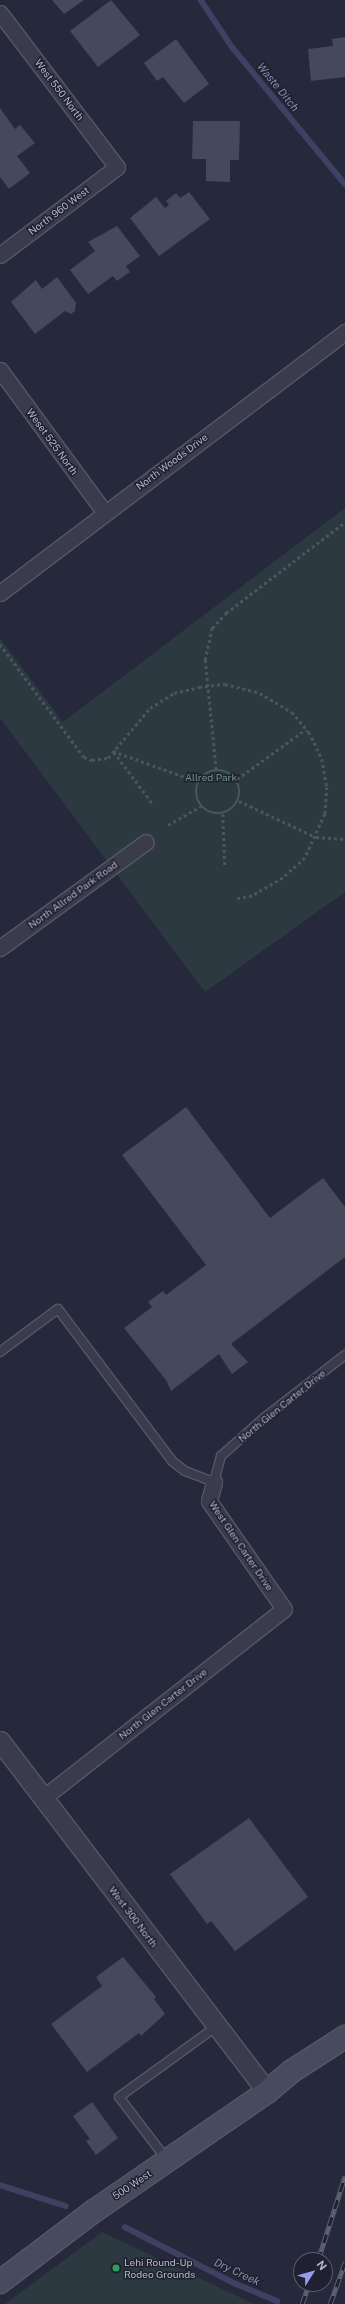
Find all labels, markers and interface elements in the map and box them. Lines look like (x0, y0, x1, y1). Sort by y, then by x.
street label: West 550 North (32, 57, 86, 123)
water label: Waste Ditch (254, 60, 302, 114)
street label: North 960 West (26, 184, 92, 238)
street label: Weset 525 North (24, 406, 80, 478)
street label: North Woods Drive (134, 431, 210, 493)
park label: Allred Park (185, 772, 237, 784)
street label: North Allred Park Road (26, 859, 120, 931)
street label: North Glen Carter Drive (236, 1367, 328, 1445)
street label: West Glen Carter Drive (206, 1499, 276, 1593)
street label: North Glen Carter Drive (116, 1666, 210, 1742)
street label: West 300 North (106, 1884, 160, 1950)
street label: 500 West (110, 2168, 154, 2202)
north arrow (293, 2252, 333, 2292)
place label: Lehi Round-Up Rodeo Grounds (124, 2256, 195, 2280)
water label: Dry Creek (212, 2256, 262, 2288)
text: N (314, 2258, 329, 2272)
marker: Lehi Round-Up Rodeo Grounds (111, 2263, 121, 2273)

